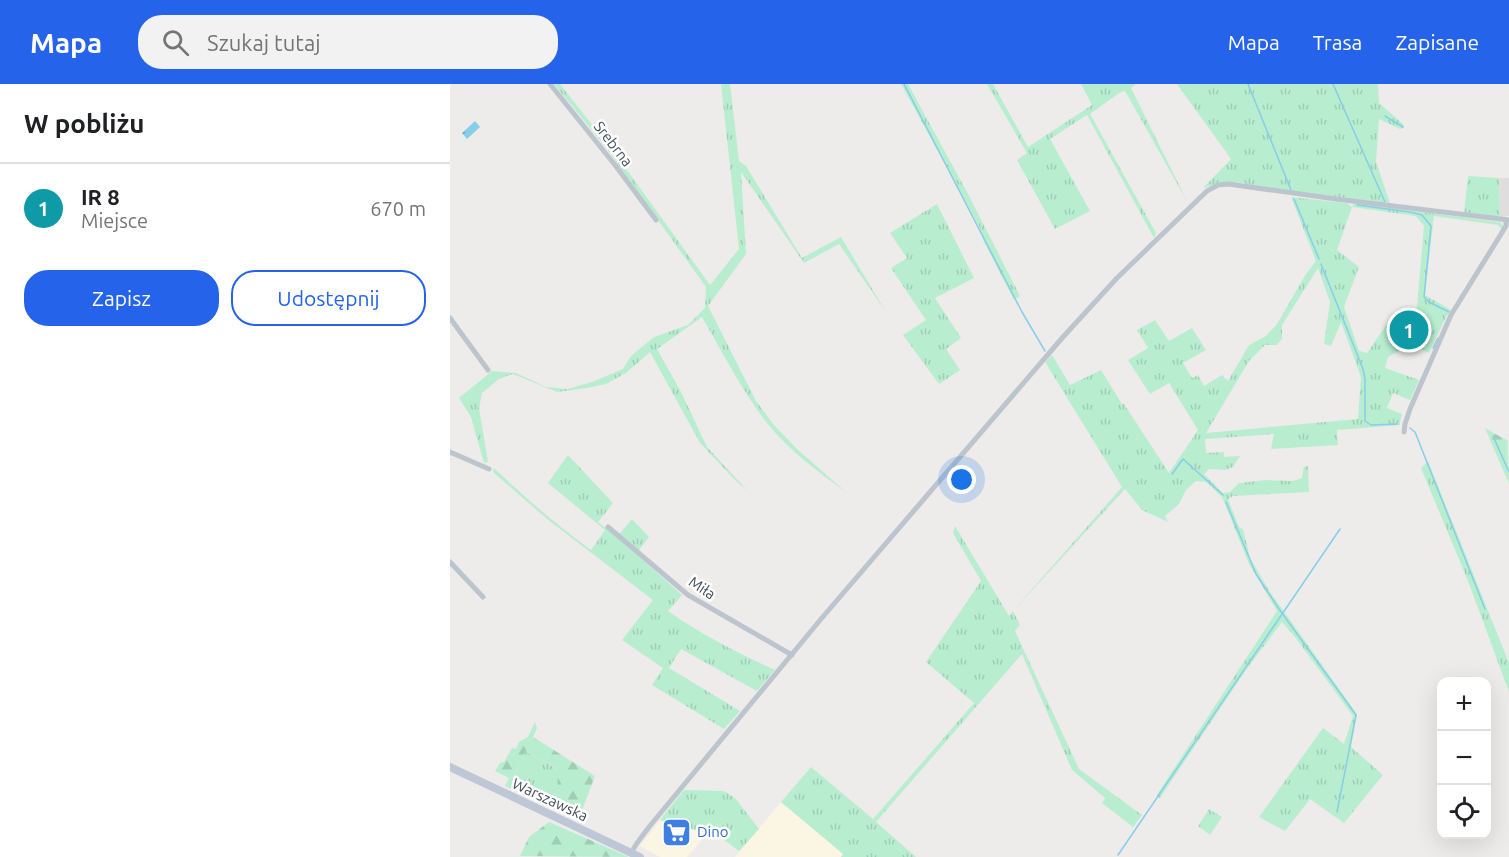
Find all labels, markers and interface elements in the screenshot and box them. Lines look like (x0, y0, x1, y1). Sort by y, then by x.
search box (138, 15, 558, 69)
icon: search (159, 26, 192, 59)
text: Mapa (30, 27, 102, 58)
text: Szukaj tutaj (207, 30, 321, 55)
text: Mapa (1228, 30, 1280, 54)
text: Trasa (1313, 30, 1362, 54)
text: Zapisane (1395, 30, 1479, 54)
text: W pobliżu (24, 109, 145, 138)
street label: Srebrna (591, 118, 636, 170)
text: IR 8 (81, 184, 120, 209)
text: 1 (38, 197, 49, 220)
text: 670 m (370, 197, 426, 220)
text: Miejsce (81, 209, 148, 232)
button: Zapisz (24, 270, 219, 326)
button: Udostępnij (231, 270, 426, 326)
pin: 1 (1390, 308, 1428, 352)
your location (947, 465, 976, 494)
street label: Miła (686, 573, 719, 603)
map controls (1437, 677, 1491, 839)
button: + (1437, 677, 1491, 731)
button: − (1437, 731, 1491, 785)
street label: Warszawska (510, 775, 591, 824)
button: locate (1437, 785, 1491, 839)
supermarket icon: Dino (660, 816, 692, 848)
place label: Dino (697, 823, 729, 840)

